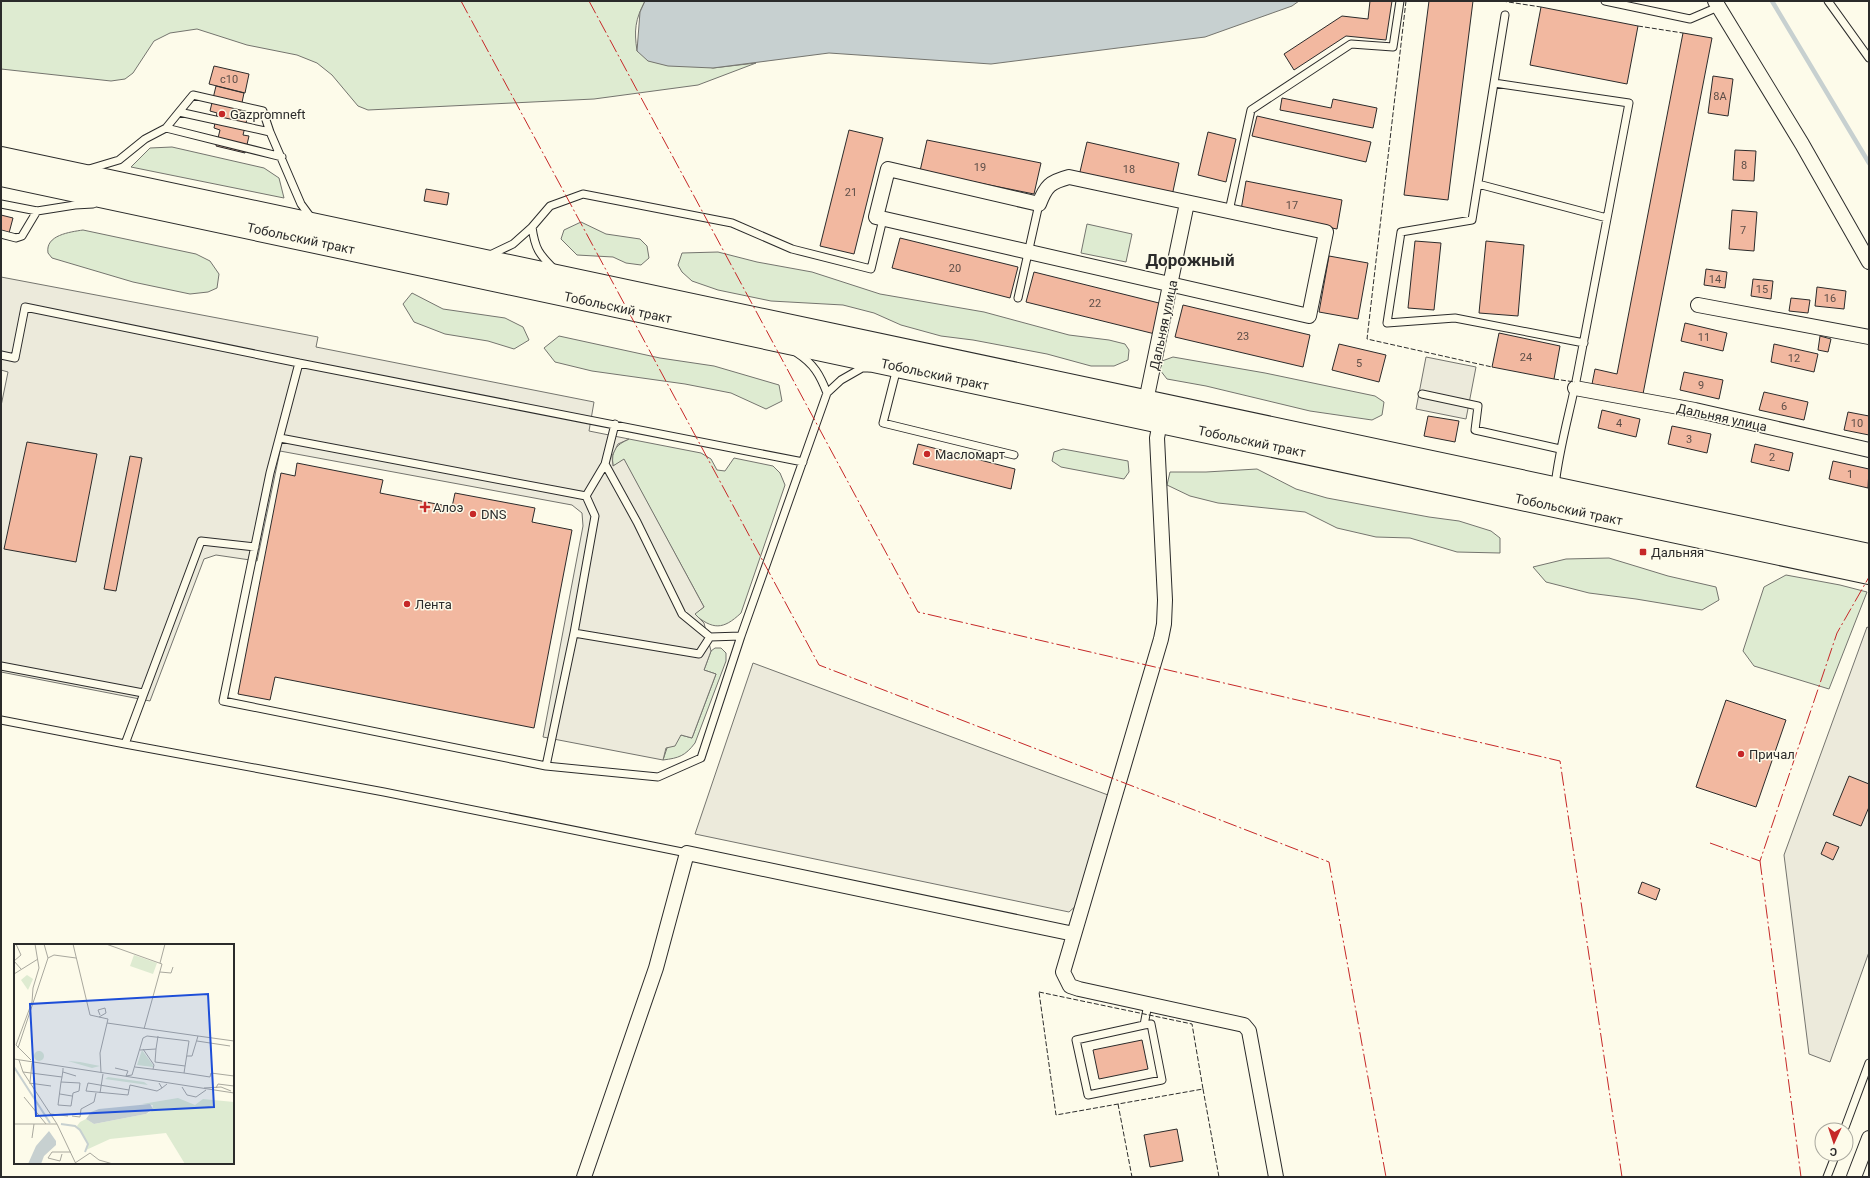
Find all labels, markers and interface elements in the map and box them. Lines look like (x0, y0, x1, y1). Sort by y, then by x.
house number: с10 (220, 73, 238, 86)
house number: 8А (1713, 90, 1728, 103)
place label: Gazpromneft (230, 107, 306, 122)
marker: Gazpromneft (217, 109, 227, 119)
house number: 8 (1741, 159, 1747, 172)
house number: 19 (974, 161, 986, 174)
house number: 18 (1123, 163, 1135, 176)
house number: 21 (845, 186, 857, 199)
house number: 17 (1286, 199, 1298, 212)
street label: Тобольский тракт (246, 220, 356, 257)
house number: 7 (1740, 224, 1746, 237)
district label: Дорожный (1145, 250, 1235, 270)
house number: 20 (949, 262, 961, 275)
house number: 14 (1709, 273, 1721, 286)
street label: Дальняя улица (1147, 278, 1180, 372)
house number: 15 (1756, 283, 1768, 296)
street label: Тобольский тракт (563, 289, 673, 326)
house number: 16 (1824, 292, 1836, 305)
house number: 22 (1089, 297, 1101, 310)
house number: 23 (1237, 330, 1249, 343)
house number: 11 (1698, 331, 1710, 344)
house number: 24 (1520, 351, 1532, 364)
house number: 12 (1788, 352, 1800, 365)
street label: Тобольский тракт (880, 356, 990, 393)
house number: 5 (1356, 357, 1362, 370)
house number: 9 (1698, 379, 1704, 392)
house number: 6 (1781, 400, 1787, 413)
street label: Дальняя улица (1675, 401, 1769, 434)
house number: 4 (1616, 417, 1622, 430)
house number: 10 (1851, 417, 1863, 430)
street label: Тобольский тракт (1197, 423, 1307, 460)
house number: 3 (1686, 433, 1692, 446)
place label: Масломарт (935, 447, 1005, 462)
marker: Масломарт (922, 449, 932, 459)
house number: 2 (1769, 451, 1775, 464)
house number: 1 (1847, 468, 1853, 481)
street label: Тобольский тракт (1514, 491, 1624, 528)
place label: Алоэ (433, 500, 464, 515)
marker: Алоэ (420, 502, 430, 512)
place label: DNS (481, 507, 507, 522)
marker: DNS (468, 509, 478, 519)
place label: Дальняя (1651, 545, 1704, 560)
marker: Дальняя (1638, 547, 1648, 557)
place label: Лента (415, 597, 452, 612)
marker: Лента (402, 599, 412, 609)
place label: Причал (1749, 747, 1795, 762)
marker: Причал (1736, 749, 1746, 759)
inset map (14, 944, 234, 1164)
north arrow (1814, 1122, 1854, 1162)
text: С (1830, 1145, 1837, 1158)

